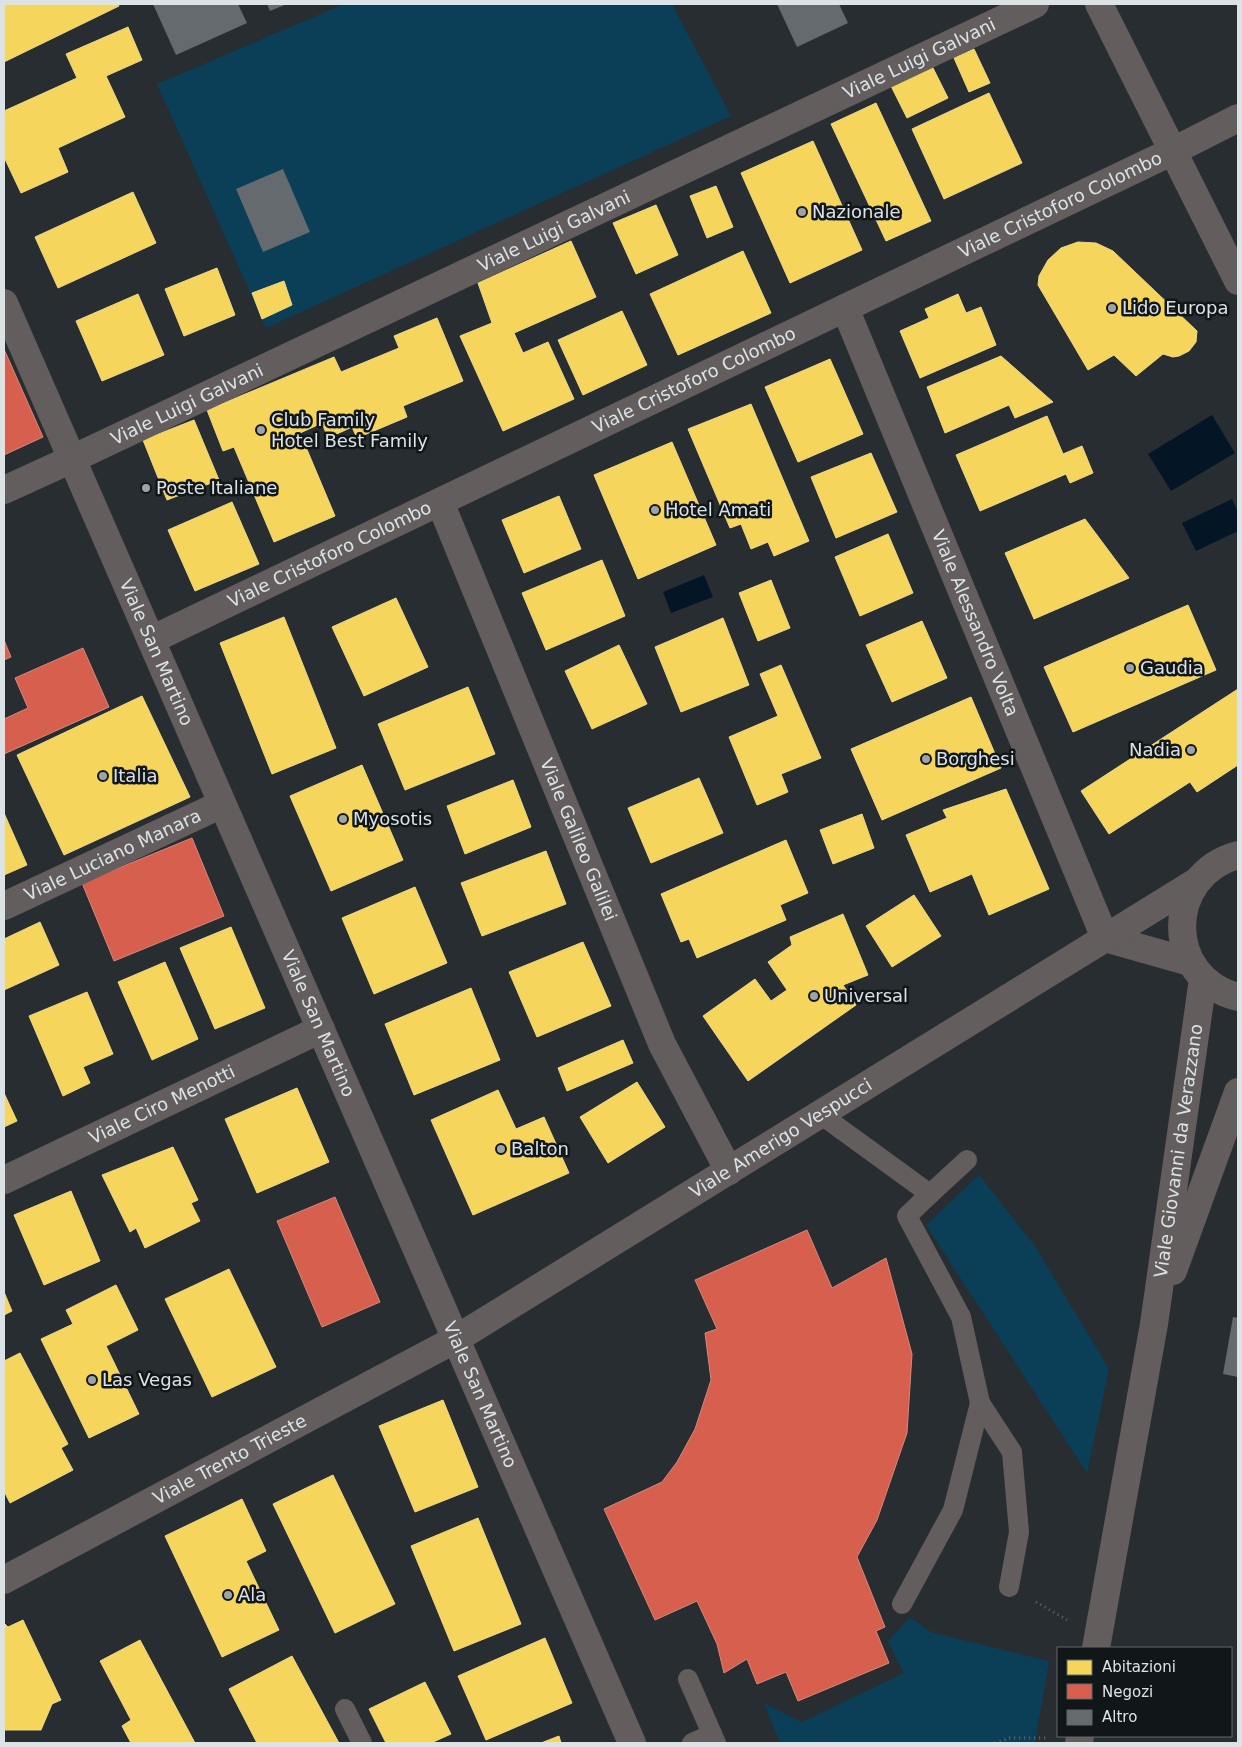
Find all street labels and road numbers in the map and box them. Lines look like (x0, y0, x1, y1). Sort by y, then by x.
street label: Viale Luigi Galvani (840, 13, 999, 103)
street label: Viale Cristoforo Colombo (955, 147, 1165, 262)
street label: Viale Luigi Galvani (474, 186, 634, 276)
street label: Viale Cristoforo Colombo (589, 322, 799, 437)
street label: Viale Luigi Galvani (107, 359, 267, 449)
street label: Viale Cristoforo Colombo (224, 496, 435, 612)
street label: Viale Alessandro Volta (928, 527, 1023, 719)
street label: Viale San Martino (116, 575, 198, 729)
street label: Viale Galileo Galilei (536, 755, 621, 924)
street label: Viale Luciano Manara (21, 804, 204, 905)
street label: Viale San Martino (277, 947, 360, 1100)
street label: Viale Giovanni da Verazzano (1150, 1023, 1206, 1279)
street label: Viale Ciro Menotti (85, 1061, 238, 1148)
street label: Viale Amerigo Vespucci (686, 1074, 876, 1202)
street label: Viale San Martino (439, 1318, 522, 1471)
street label: Viale Trento Trieste (149, 1410, 310, 1509)

